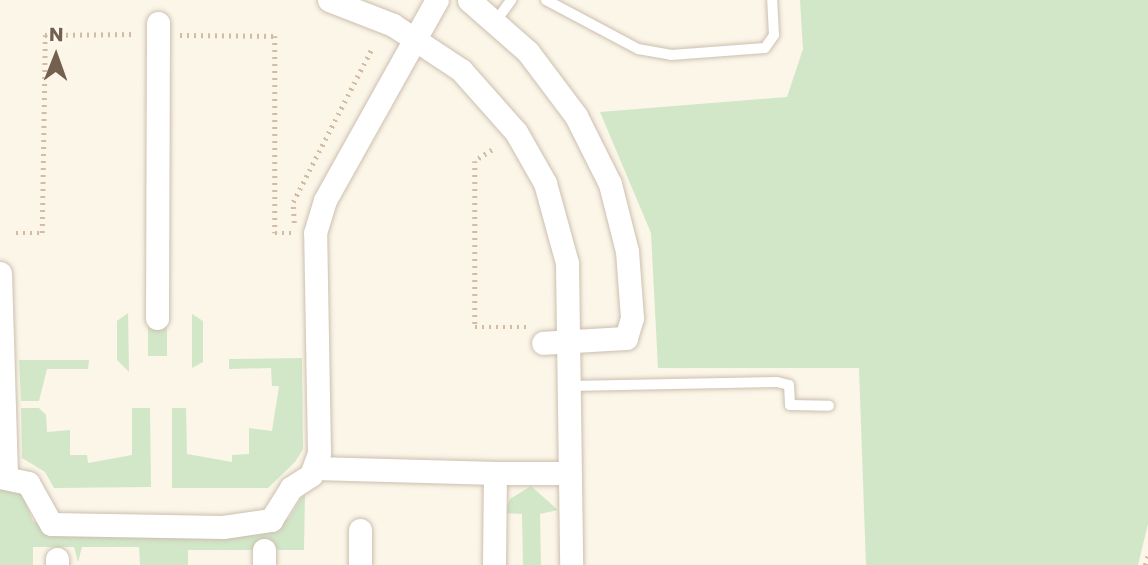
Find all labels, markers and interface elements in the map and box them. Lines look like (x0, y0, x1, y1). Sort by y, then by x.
north arrow (21, 21, 91, 91)
text: N (49, 21, 64, 48)

